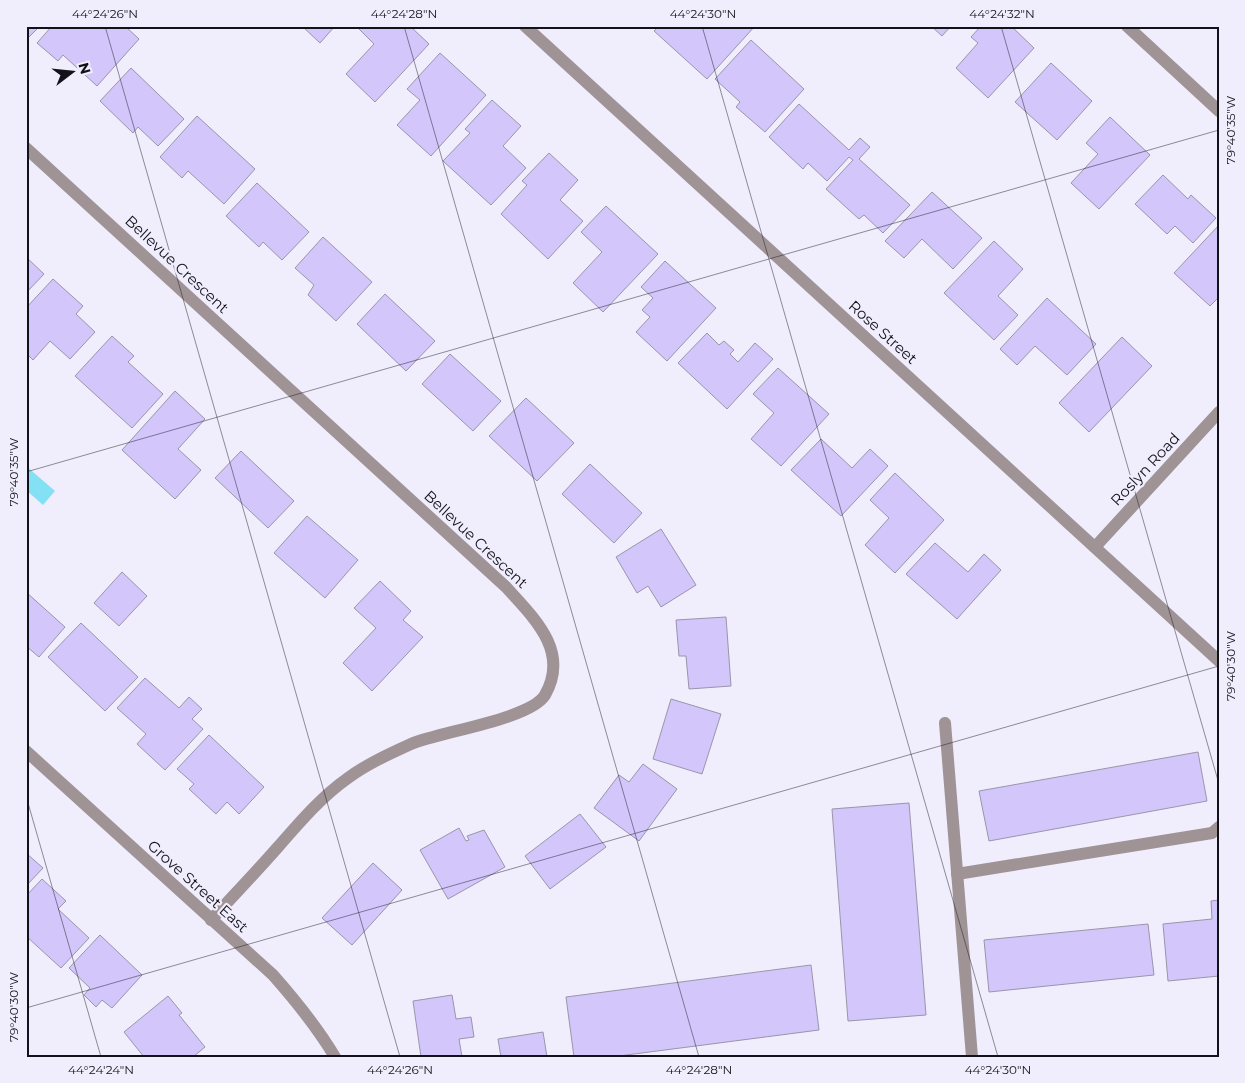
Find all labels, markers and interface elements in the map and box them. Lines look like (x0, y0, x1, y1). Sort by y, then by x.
text: 44°24'26"N (72, 6, 138, 21)
text: 44°24'28"N (371, 6, 437, 21)
text: 44°24'30"N (670, 6, 736, 21)
text: 44°24'32"N (969, 6, 1035, 21)
north arrow (48, 48, 98, 98)
text: N (74, 60, 95, 76)
text: 79°40'35"W (1223, 96, 1238, 164)
street label: Bellevue Crescent (121, 211, 233, 317)
street label: Rose Street (845, 296, 921, 368)
street label: Roslyn Road (1106, 429, 1184, 509)
text: 79°40'35"W (6, 438, 21, 506)
street label: Bellevue Crescent (420, 486, 532, 592)
text: 79°40'30"W (1223, 631, 1238, 701)
street label: Grove Street East (144, 836, 252, 936)
text: 79°40'30"W (6, 972, 21, 1042)
text: 44°24'24"N (68, 1062, 134, 1077)
text: 44°24'26"N (367, 1062, 433, 1077)
text: 44°24'28"N (666, 1062, 732, 1077)
text: 44°24'30"N (965, 1062, 1031, 1077)

